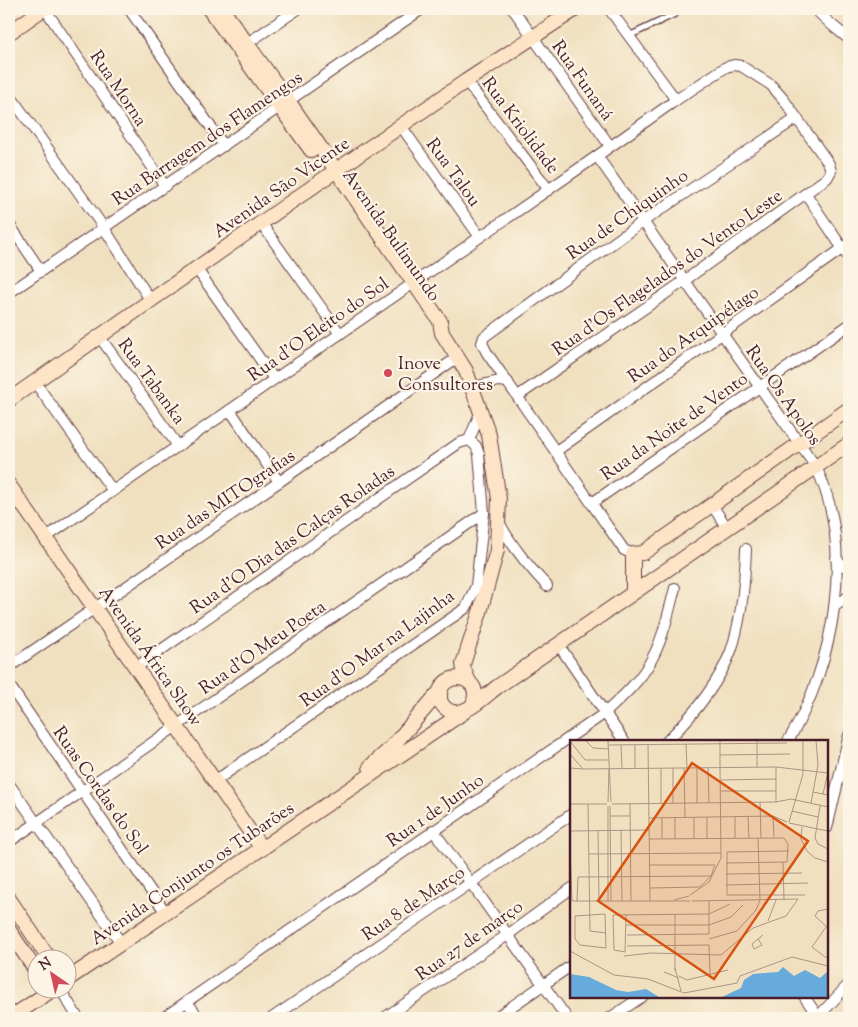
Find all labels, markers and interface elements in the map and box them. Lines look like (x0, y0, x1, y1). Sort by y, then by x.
street label: Rua Funaná (544, 36, 619, 127)
street label: Rua Morna (82, 46, 152, 132)
street label: Rua Barragem dos Flamengos (108, 66, 309, 213)
street label: Rua Kriolidade (474, 72, 565, 180)
street label: Avenida São Vicente (209, 132, 356, 246)
street label: Rua Talou (419, 133, 486, 213)
street label: Rua de Chiquinho (562, 164, 694, 267)
street label: Avenida Bulimundo (335, 165, 446, 308)
street label: Rua d'Os Flagelados do Vento Leste (548, 184, 789, 363)
street label: Rua d'O Eleito do Sol (243, 272, 395, 389)
street label: Rua do Arquipélago (623, 281, 765, 391)
street label: Rua Tabanka (110, 334, 191, 431)
street label: Rua Os Apolos (738, 341, 827, 452)
place label: Inove Consultores (398, 352, 493, 399)
marker: Inove Consultores (382, 367, 394, 379)
street label: Rua da Noite de Vento (596, 367, 754, 488)
street label: Rua das MITOgrafias (151, 444, 301, 557)
street label: Rua d'O Dia das Calças Roladas (185, 460, 401, 622)
street label: Avenida África Show (91, 582, 208, 733)
street label: Rua d'O Mar na Lajinha (296, 585, 461, 715)
street label: Rua d'O Meu Poeta (194, 595, 332, 702)
street label: Ruas Cordas do Sol (45, 722, 153, 861)
inset map (570, 740, 828, 997)
street label: Rua 1 de Junho (382, 768, 490, 855)
street label: Avenida Conjunto os Tubarões (86, 797, 300, 953)
street label: Rua 8 de Março (357, 860, 471, 949)
street label: Rua 27 de março (411, 895, 529, 988)
north arrow (28, 950, 78, 1000)
text: N (36, 953, 56, 976)

